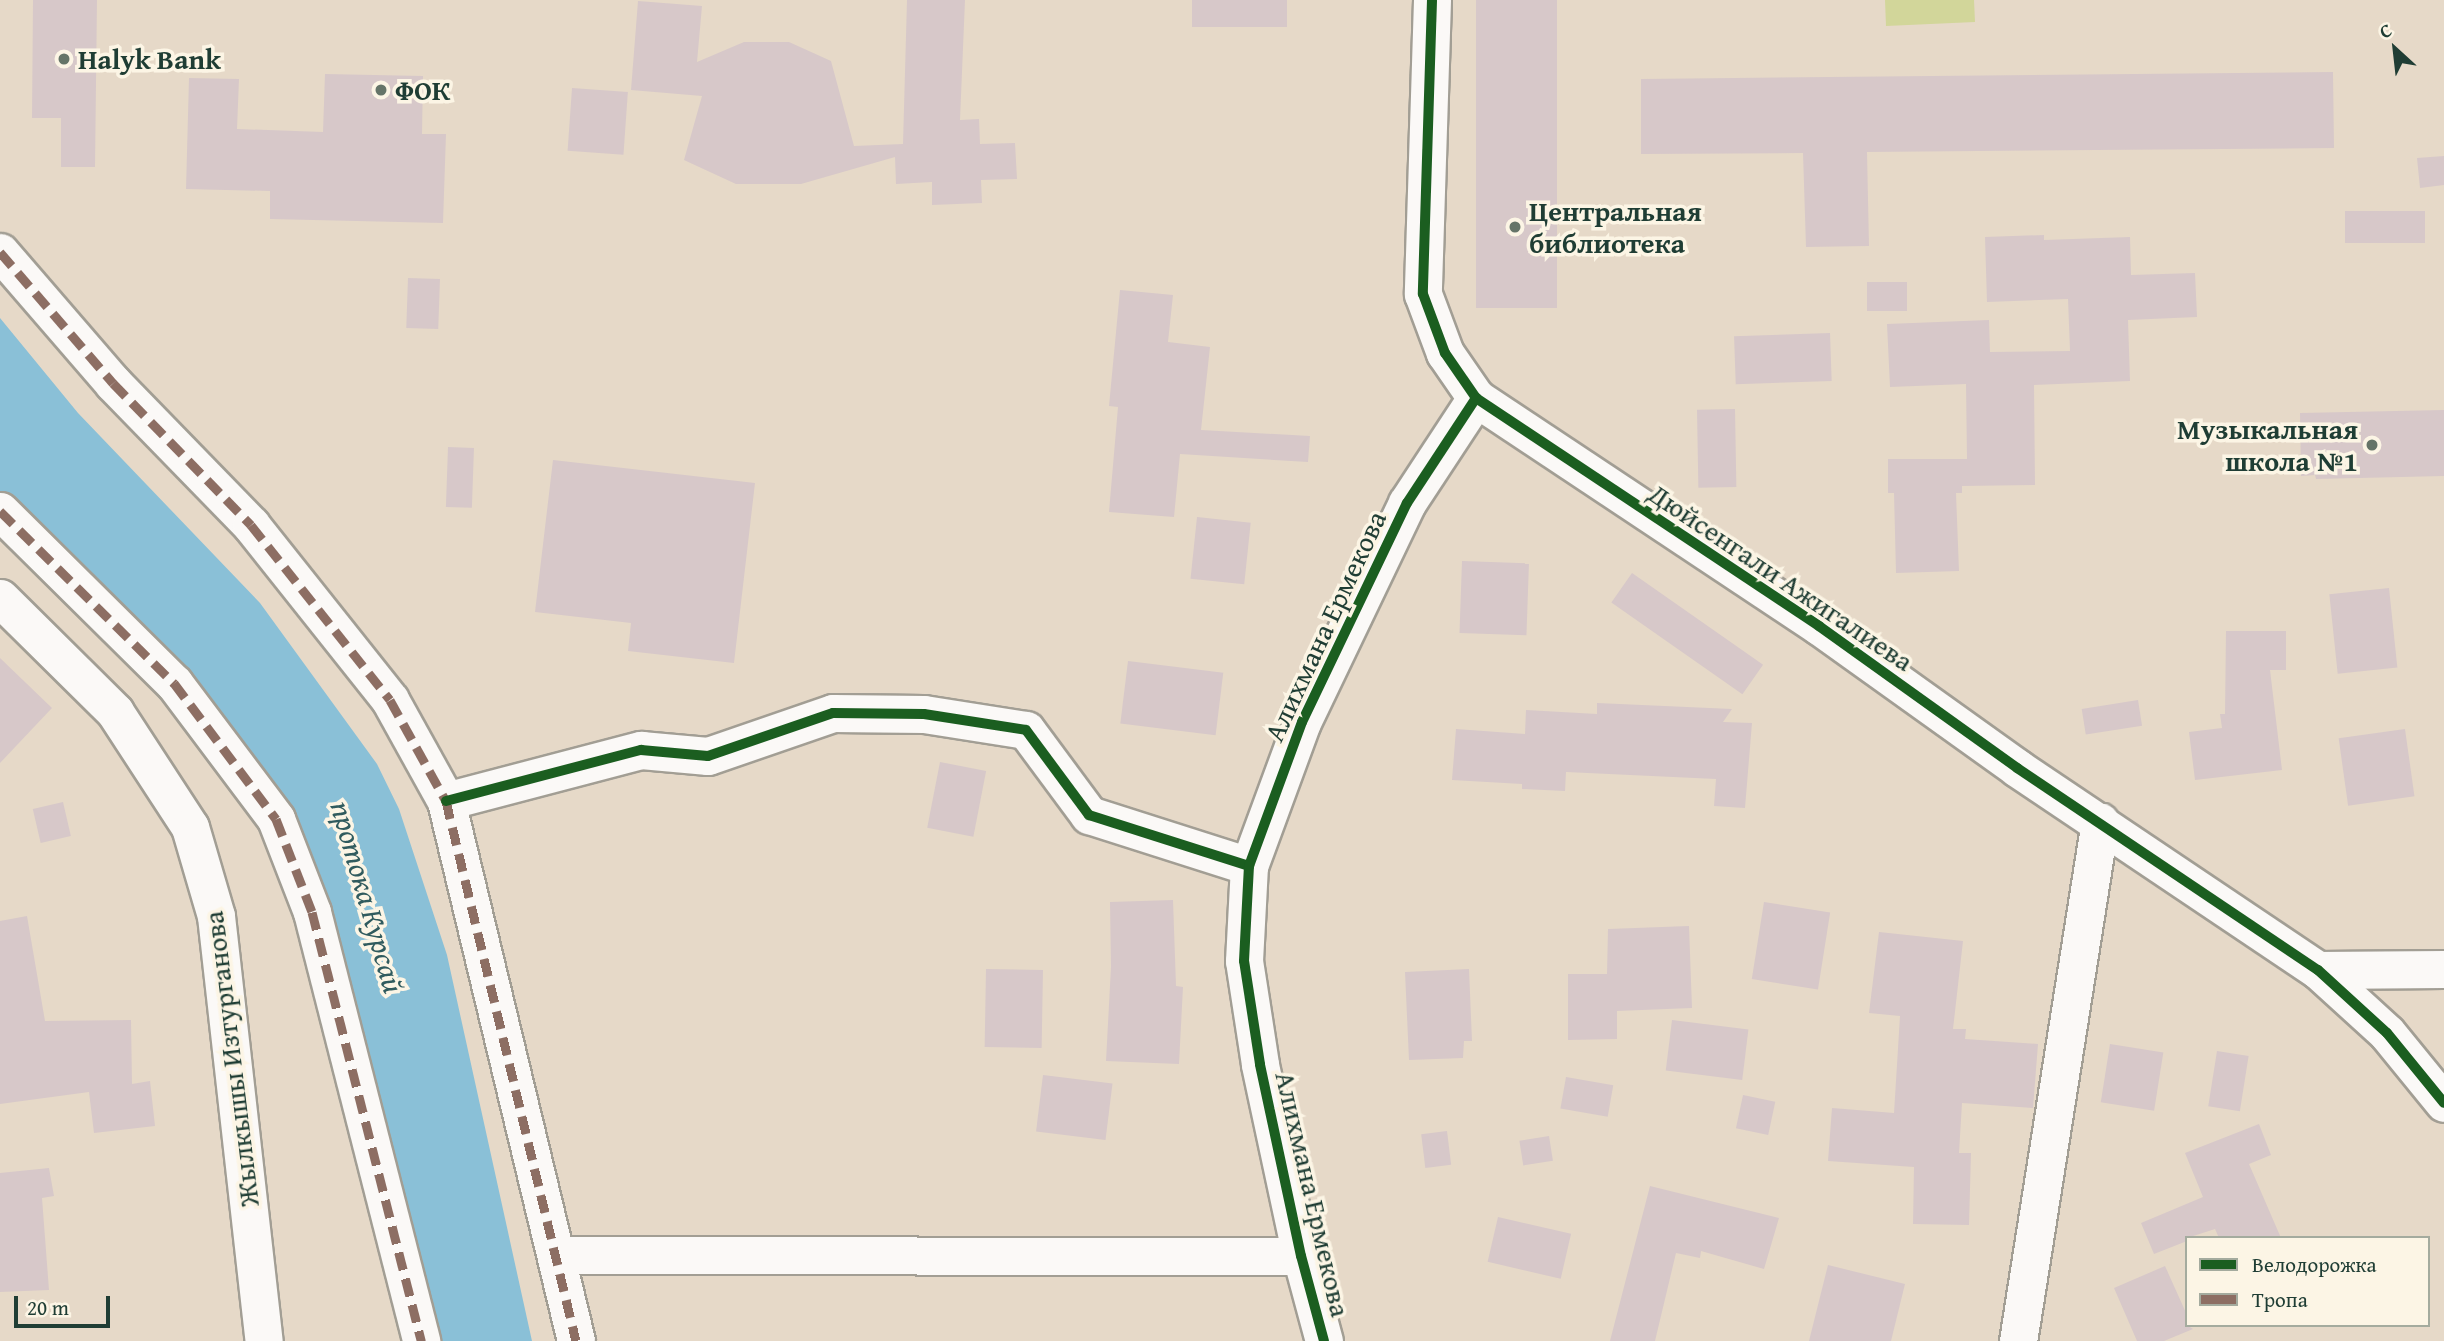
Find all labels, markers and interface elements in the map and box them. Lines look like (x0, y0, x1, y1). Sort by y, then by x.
north arrow (2360, 14, 2430, 84)
text: С (2374, 15, 2397, 45)
place label: Halyk Bank (78, 42, 221, 76)
marker: Halyk Bank (56, 51, 72, 67)
place label: ФОК (395, 73, 451, 107)
marker: ФОК (373, 82, 389, 98)
place label: Центральная библиотека (1529, 194, 1702, 260)
marker: Центральная библиотека (1507, 219, 1523, 235)
place label: Музыкальная школа №1 (2177, 412, 2358, 478)
marker: Музыкальная школа №1 (2364, 437, 2380, 453)
street label: Дюйсенгали Ажигалиева (1642, 476, 1920, 678)
street label: Алихмана Ермекова (1257, 505, 1393, 747)
water label: протока Курсай (323, 797, 413, 997)
street label: Жылкышы Изтурганова (196, 909, 266, 1209)
street label: Алихмана Ермекова (1268, 1068, 1358, 1320)
legend (2185, 1236, 2430, 1327)
text: Велодорожка (2252, 1249, 2377, 1280)
scale bar (18, 1282, 114, 1326)
text: Тропа (2252, 1284, 2308, 1315)
text: 20 m (27, 1292, 69, 1323)

